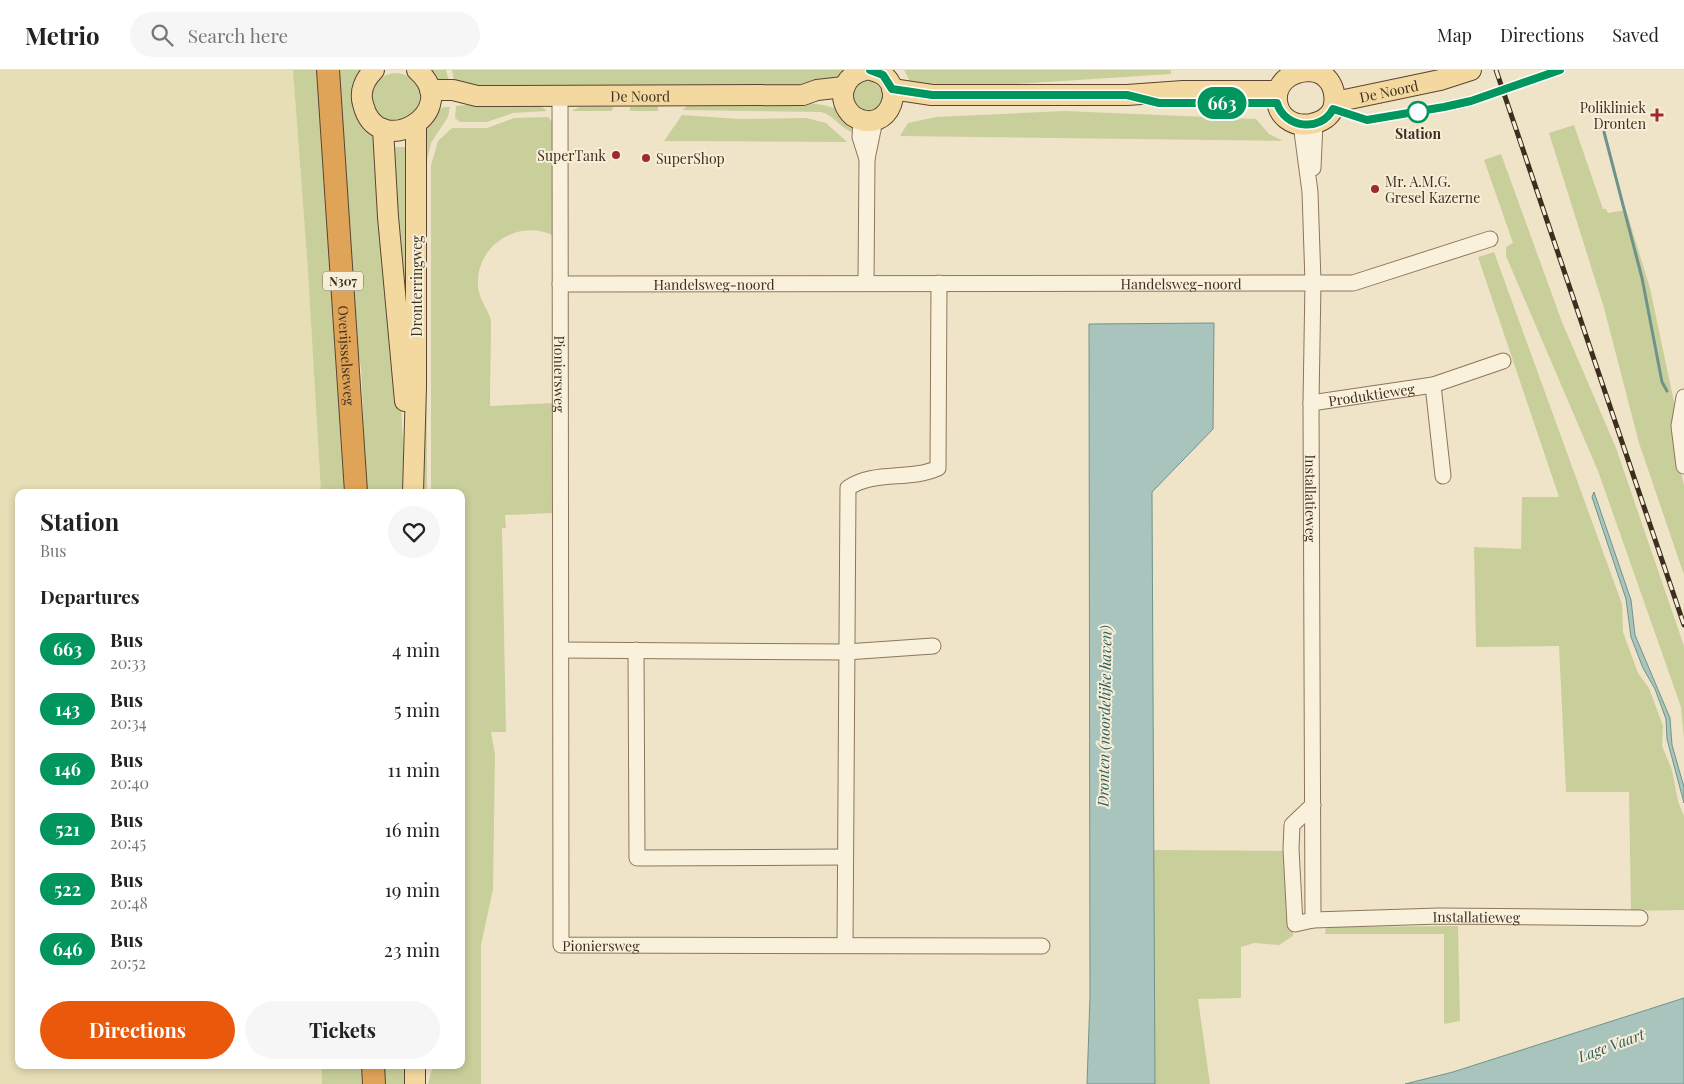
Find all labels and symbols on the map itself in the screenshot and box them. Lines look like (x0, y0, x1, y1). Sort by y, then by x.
street label: De Noord (1358, 75, 1420, 106)
street label: De Noord (610, 86, 670, 105)
line badge: 663 (1193, 87, 1251, 119)
place label: Polikliniek Dronten (1580, 98, 1647, 133)
marker: Station (1407, 101, 1429, 123)
marker: Polikliniek Dronten (1650, 108, 1664, 122)
place label: Station (1395, 124, 1442, 143)
place label: SuperTank (537, 146, 606, 165)
marker: SuperTank (610, 149, 622, 161)
place label: SuperShop (656, 149, 725, 168)
marker: SuperShop (640, 152, 652, 164)
place label: Mr. A.M.G. Gresel Kazerne (1385, 172, 1480, 207)
marker: Mr. A.M.G. Gresel Kazerne (1369, 183, 1381, 195)
street label: Dronterringweg (407, 235, 426, 337)
road number: N307 (323, 272, 363, 290)
street label: Handelsweg-noord (653, 274, 775, 293)
street label: Handelsweg-noord (1120, 274, 1242, 293)
street label: Overijsselseweg (334, 305, 360, 407)
street label: Pioniersweg (551, 335, 570, 413)
street label: Produktieweg (1327, 378, 1416, 410)
street label: Installatieweg (1302, 454, 1321, 543)
water label: Dronten (noordelijke haven) (1092, 625, 1116, 808)
street label: Installatieweg (1432, 906, 1521, 926)
street label: Pioniersweg (562, 936, 640, 955)
water label: Lage Vaart (1574, 1023, 1648, 1067)

